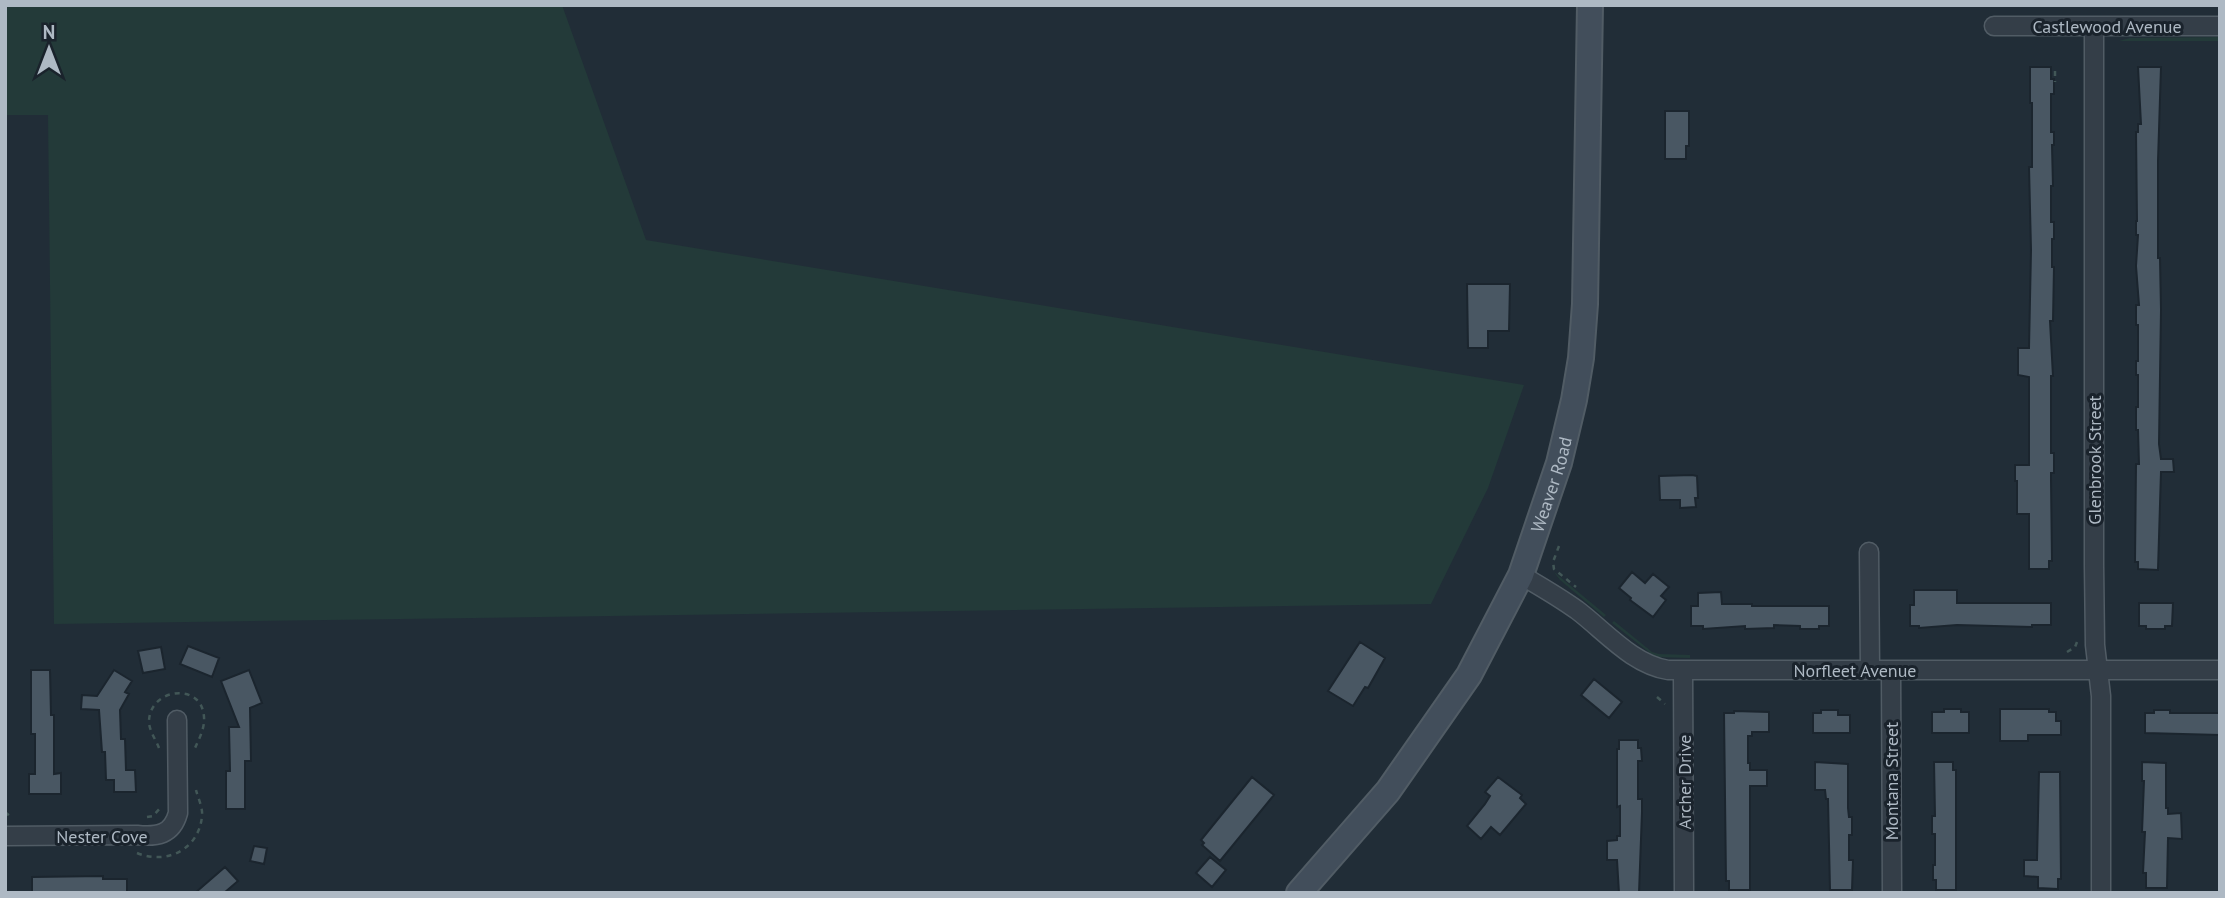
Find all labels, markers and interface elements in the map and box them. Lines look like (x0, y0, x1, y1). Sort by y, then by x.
north arrow (14, 14, 84, 84)
street label: Castlewood Avenue (2032, 15, 2182, 38)
text: N (43, 20, 55, 44)
street label: Glenbrook Street (2083, 395, 2106, 525)
street label: Weaver Road (1525, 434, 1576, 535)
street label: Norfleet Avenue (1793, 659, 1917, 682)
street label: Montana Street (1880, 722, 1903, 840)
street label: Archer Drive (1673, 734, 1696, 830)
street label: Nester Cove (56, 825, 148, 848)

